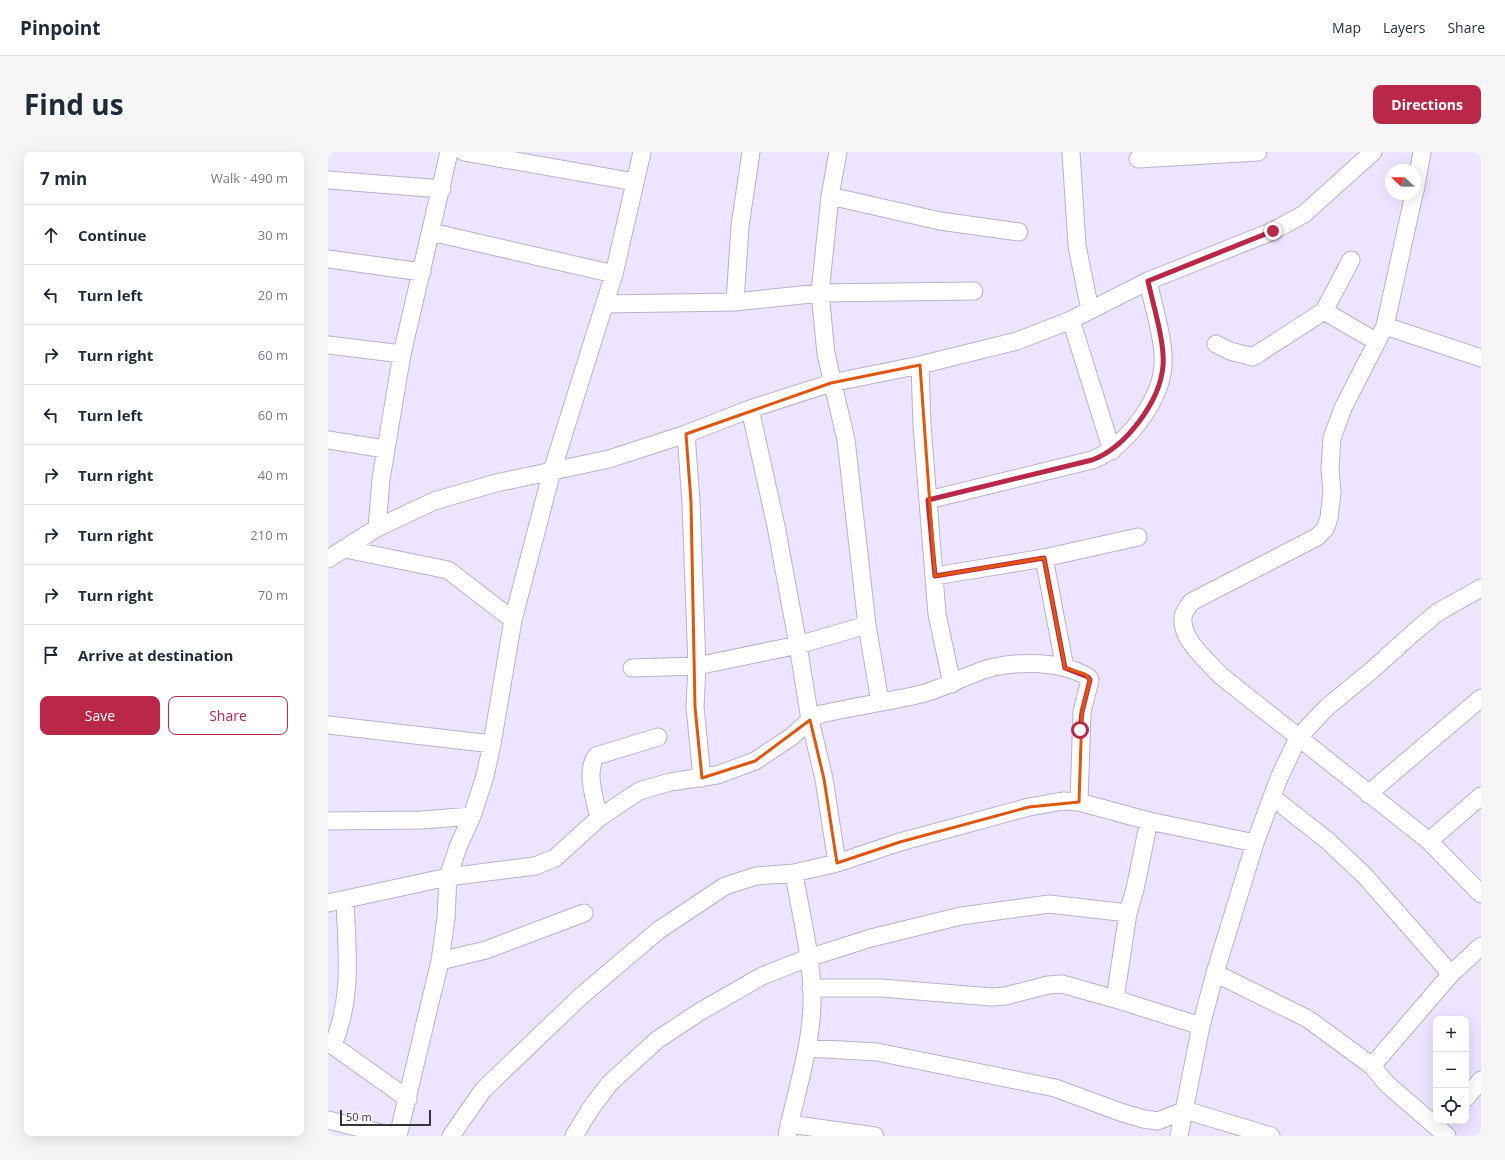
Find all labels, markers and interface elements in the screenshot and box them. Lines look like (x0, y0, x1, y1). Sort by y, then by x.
text: Pinpoint (20, 15, 101, 41)
text: Map (1332, 18, 1361, 37)
text: Layers (1383, 18, 1425, 37)
text: Share (1447, 18, 1485, 37)
text: Find us (24, 85, 124, 123)
button: Directions (1373, 85, 1481, 124)
north arrow (1385, 164, 1421, 200)
text: 7 min (40, 167, 87, 190)
text: Walk · 490 m (211, 169, 288, 187)
route end (1264, 222, 1282, 240)
icon: ahead (40, 224, 62, 246)
text: Continue (78, 225, 146, 245)
text: 30 m (258, 226, 288, 244)
icon: left (40, 284, 62, 306)
text: Turn left (78, 285, 143, 305)
text: 20 m (258, 286, 288, 304)
icon: right (40, 344, 62, 366)
text: Turn right (78, 345, 153, 365)
text: 60 m (258, 346, 288, 364)
icon: left (40, 404, 62, 426)
text: Turn left (78, 405, 143, 425)
text: 60 m (258, 406, 288, 424)
icon: right (40, 464, 62, 486)
text: Turn right (78, 465, 153, 485)
text: 40 m (258, 466, 288, 484)
icon: right (40, 524, 62, 546)
text: Turn right (78, 525, 153, 545)
text: 210 m (250, 526, 288, 544)
icon: right (40, 584, 62, 606)
text: Turn right (78, 585, 153, 605)
text: 70 m (258, 586, 288, 604)
icon: arrive (40, 644, 62, 666)
text: Arrive at destination (78, 645, 233, 665)
button: Save (40, 696, 160, 735)
button: Share (168, 696, 288, 735)
route start (1071, 721, 1089, 739)
map controls (1433, 1016, 1469, 1124)
button: + (1433, 1016, 1469, 1052)
button: − (1433, 1052, 1469, 1088)
button: locate (1433, 1088, 1469, 1124)
scale bar (340, 1108, 431, 1127)
text: 50 m (346, 1109, 372, 1124)

